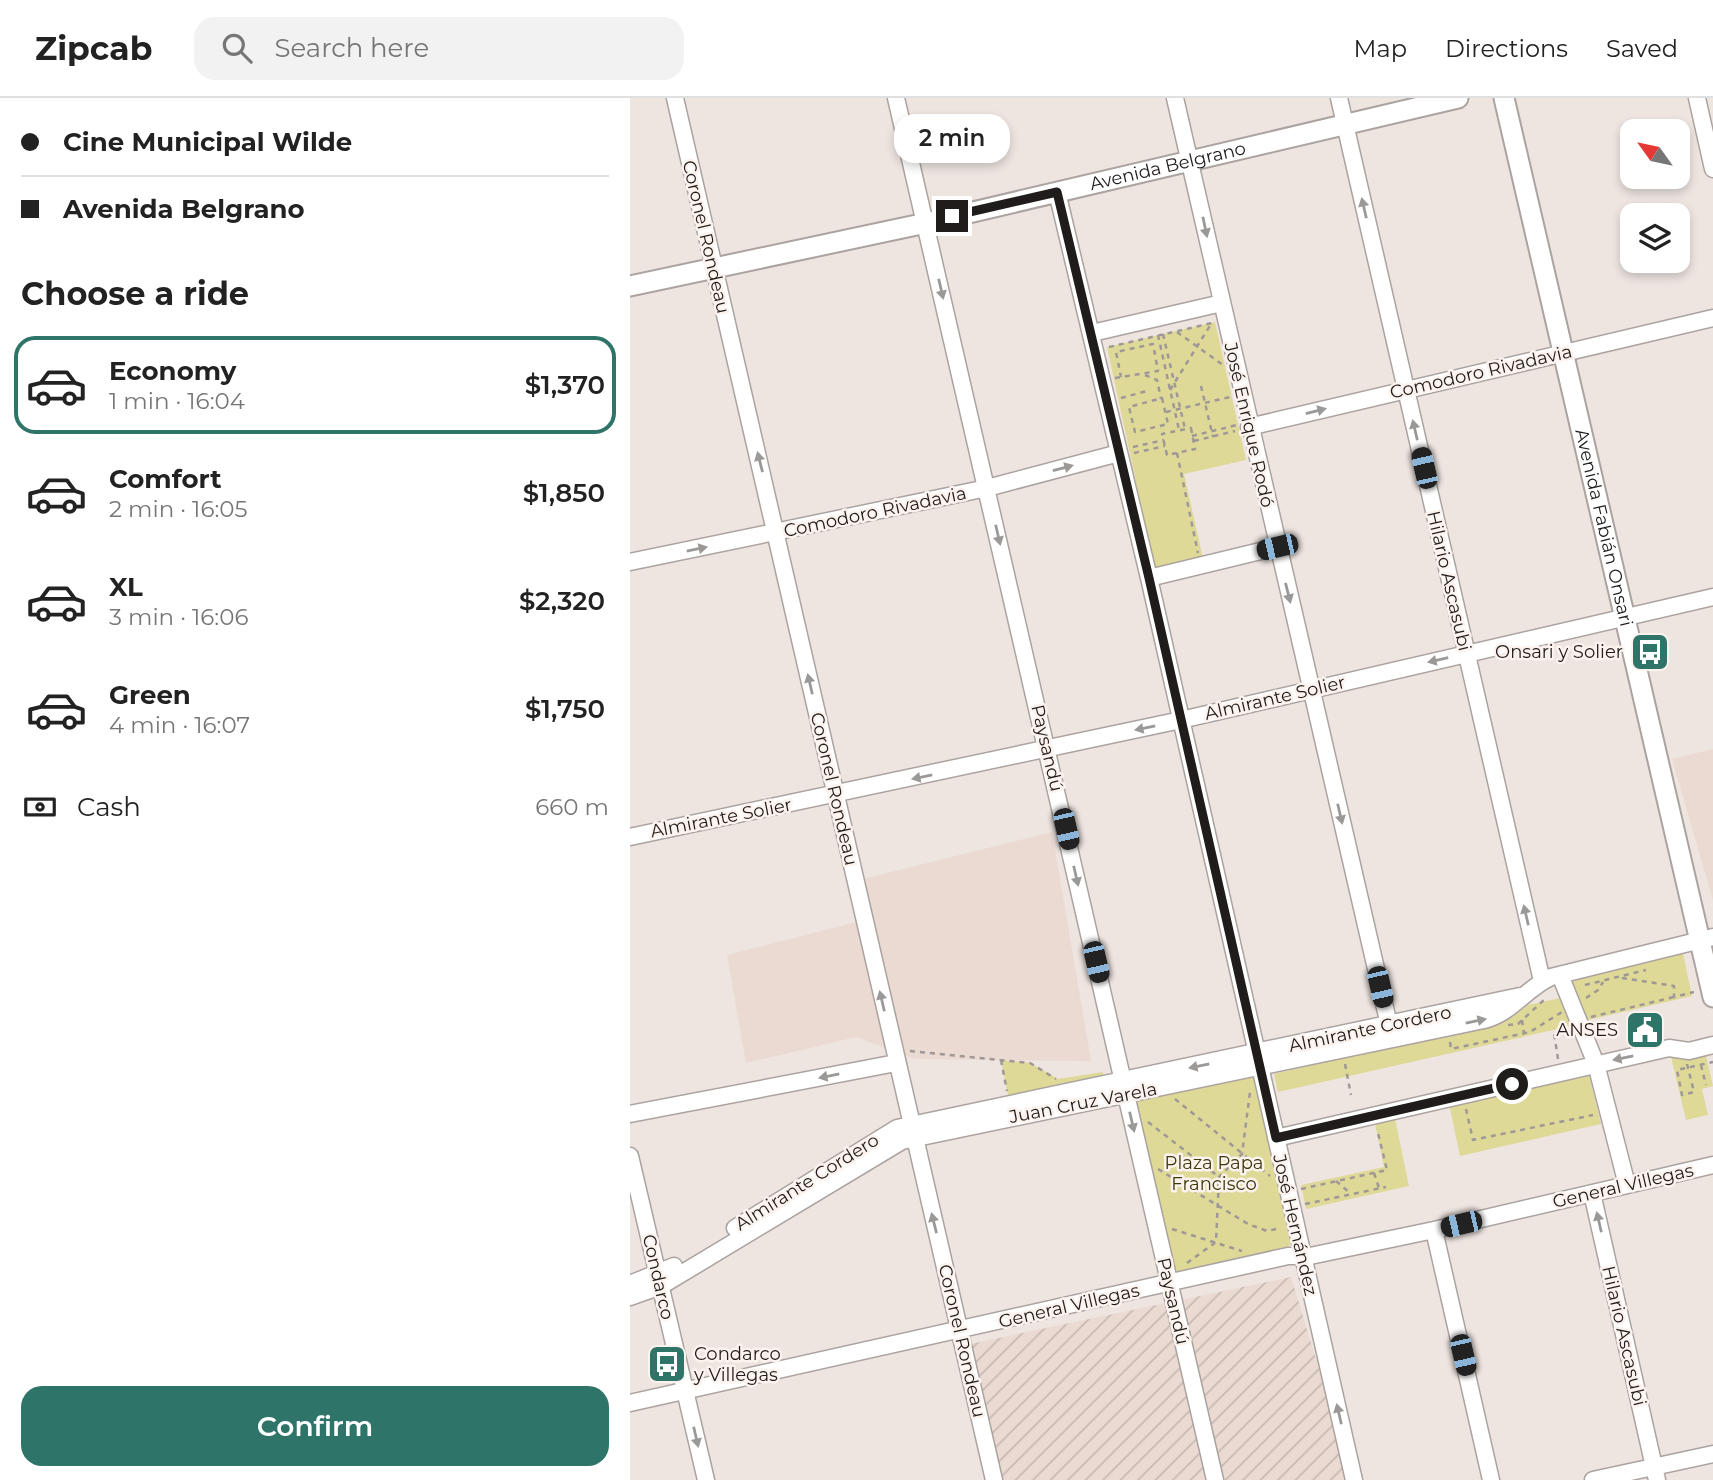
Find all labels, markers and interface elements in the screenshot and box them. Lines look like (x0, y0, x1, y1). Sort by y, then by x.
search box (194, 17, 684, 80)
text: Zipcab (35, 28, 152, 68)
icon: search (218, 29, 256, 67)
text: Search here (274, 32, 429, 64)
text: Map (1354, 34, 1407, 63)
text: Directions (1445, 34, 1568, 63)
text: Saved (1606, 34, 1678, 63)
callout: 2 min (894, 115, 1010, 164)
north arrow (1620, 119, 1690, 189)
map controls (1620, 119, 1690, 273)
text: 2 min (919, 124, 985, 152)
text: Cine Municipal Wilde (63, 126, 352, 158)
street label: Avenida Belgrano (1088, 137, 1248, 195)
street label: Coronel Rondeau (678, 158, 734, 316)
text: Avenida Belgrano (63, 193, 305, 225)
one-way arrow (1359, 197, 1370, 219)
route end (936, 200, 968, 232)
button: layers (1620, 203, 1690, 273)
one-way arrow (1200, 217, 1211, 239)
text: Choose a ride (21, 274, 249, 313)
one-way arrow (936, 278, 947, 300)
street label: José Enrique Rodó (1219, 339, 1279, 510)
street label: Comodoro Rivadavia (1388, 340, 1574, 404)
icon: car (25, 354, 88, 417)
text: Economy (109, 355, 236, 387)
text: $1,370 (525, 369, 605, 401)
text: 1 min · 16:04 (109, 387, 245, 415)
one-way arrow (1305, 405, 1327, 416)
one-way arrow (1409, 419, 1420, 441)
street label: Avenida Fabián Onsari (1570, 427, 1637, 629)
car (1410, 445, 1439, 491)
one-way arrow (754, 451, 765, 473)
icon: car (25, 462, 88, 525)
one-way arrow (1052, 462, 1074, 473)
text: Comfort (109, 463, 221, 495)
text: $1,850 (523, 477, 605, 509)
street label: Comodoro Rivadavia (782, 482, 968, 542)
text: 2 min · 16:05 (109, 495, 248, 523)
street label: Hilario Ascasubi (1422, 509, 1476, 653)
one-way arrow (993, 524, 1004, 546)
car (1255, 532, 1300, 562)
one-way arrow (686, 543, 708, 554)
icon: car (25, 570, 88, 633)
text: XL (109, 571, 143, 603)
one-way arrow (1283, 582, 1294, 604)
text: $2,320 (519, 585, 605, 617)
text: 3 min · 16:06 (109, 603, 248, 631)
bus stop icon: Onsari y Solier (1629, 631, 1671, 673)
place label: Onsari y Solier (1495, 641, 1623, 663)
one-way arrow (1427, 655, 1449, 666)
street label: Almirante Solier (1203, 671, 1347, 725)
one-way arrow (805, 673, 816, 695)
icon: car (25, 678, 88, 741)
text: Green (109, 679, 191, 711)
text: $1,750 (525, 693, 605, 725)
street label: Paysandú (1026, 702, 1068, 794)
street label: Coronel Rondeau (806, 710, 862, 868)
text: 4 min · 16:07 (109, 711, 250, 739)
one-way arrow (1134, 723, 1156, 734)
one-way arrow (911, 771, 933, 782)
icon: cash (21, 788, 59, 826)
text: Cash (77, 791, 141, 823)
text: 660 m (535, 793, 609, 821)
street label: Almirante Solier (648, 793, 794, 843)
one-way arrow (1335, 803, 1346, 825)
car (1052, 806, 1081, 852)
one-way arrow (1071, 865, 1082, 887)
one-way arrow (1521, 903, 1532, 925)
car (1082, 939, 1111, 985)
car (1366, 964, 1395, 1010)
one-way arrow (876, 990, 887, 1012)
street label: Almirante Cordero (1287, 1001, 1453, 1057)
public building icon: ANSES (1624, 1009, 1666, 1051)
one-way arrow (1465, 1016, 1487, 1027)
place label: ANSES (1556, 1019, 1618, 1041)
one-way arrow (1612, 1053, 1634, 1064)
one-way arrow (1188, 1060, 1210, 1071)
route start (1496, 1068, 1528, 1100)
one-way arrow (818, 1070, 840, 1081)
street label: Juan Cruz Varela (1006, 1078, 1159, 1128)
one-way arrow (1127, 1111, 1138, 1133)
street label: Almirante Cordero (731, 1129, 883, 1235)
street label: José Hernández (1268, 1151, 1322, 1298)
park label: Plaza Papa Francisco (1165, 1152, 1263, 1195)
street label: General Villegas (1550, 1159, 1696, 1213)
car (1439, 1209, 1484, 1239)
one-way arrow (1593, 1211, 1604, 1233)
one-way arrow (929, 1212, 940, 1234)
street label: Condarco (638, 1232, 678, 1322)
street label: Paysandú (1152, 1255, 1194, 1347)
street label: Coronel Rondeau (934, 1262, 990, 1420)
street label: Hilario Ascasubi (1597, 1264, 1651, 1408)
street label: General Villegas (996, 1279, 1142, 1333)
car (1449, 1332, 1478, 1378)
bus stop icon: Condarco y Villegas (646, 1343, 688, 1385)
place label: Condarco y Villegas (693, 1343, 781, 1386)
button: Confirm (21, 1386, 609, 1466)
one-way arrow (1333, 1402, 1344, 1424)
one-way arrow (691, 1426, 702, 1448)

